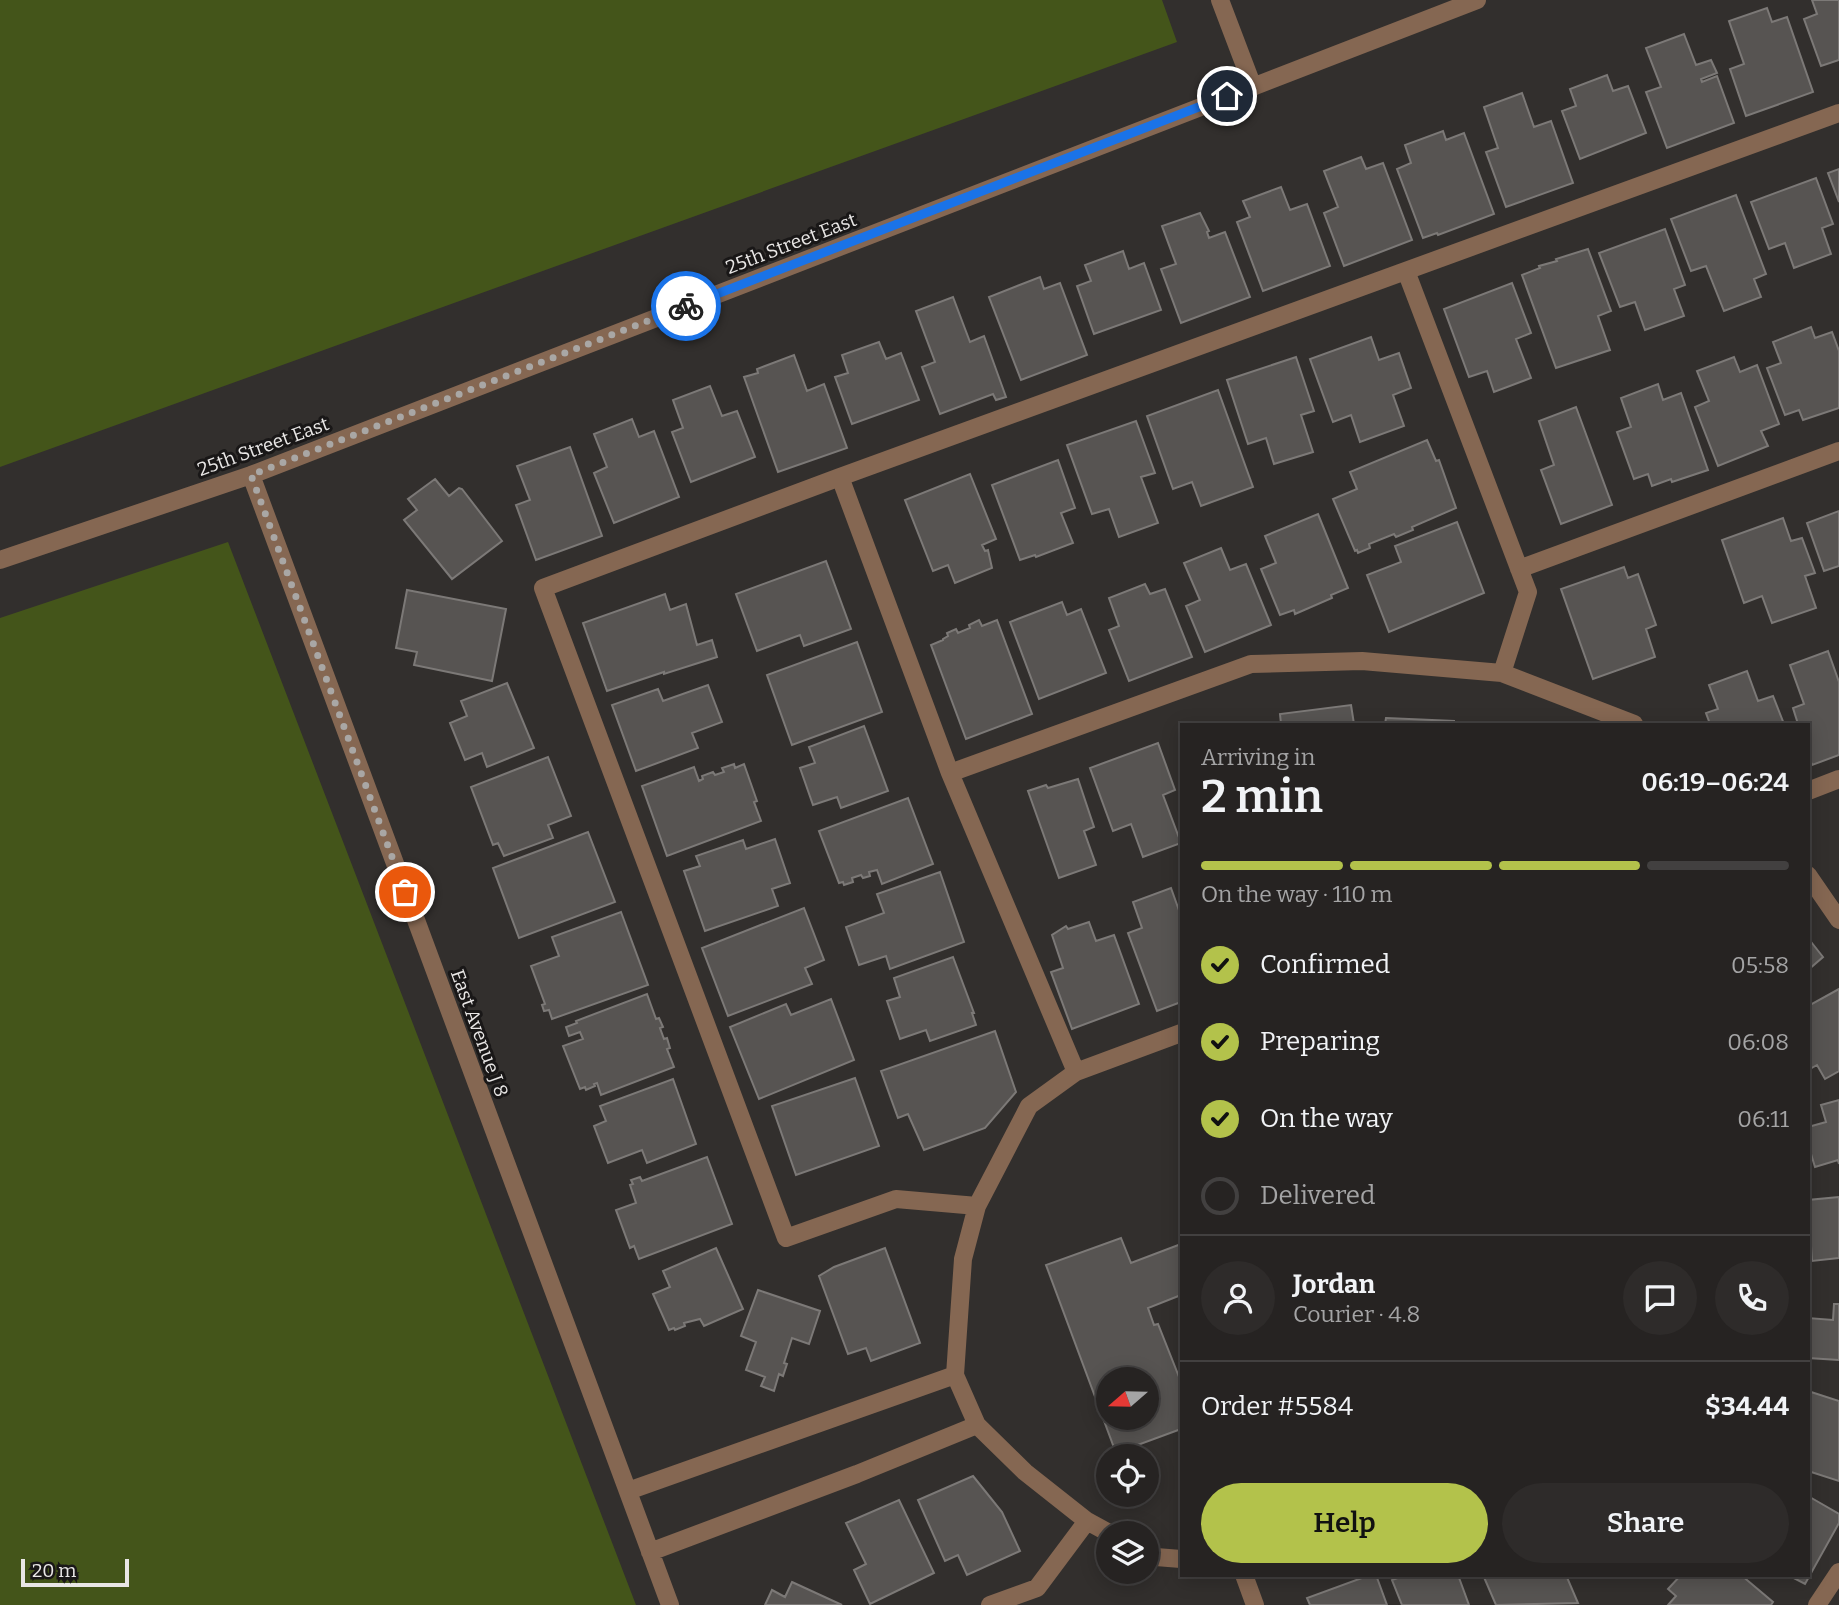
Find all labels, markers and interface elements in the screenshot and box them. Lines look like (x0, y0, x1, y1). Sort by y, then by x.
pin (1197, 66, 1257, 126)
icon: home (1208, 77, 1246, 115)
street label: 25th Street East (723, 208, 860, 279)
courier (651, 271, 721, 341)
icon: bike (667, 287, 705, 325)
street label: 25th Street East (194, 412, 332, 481)
text: Arriving in (1201, 743, 1315, 771)
text: 06:19–06:24 (1641, 767, 1789, 798)
text: 2 min (1201, 769, 1323, 824)
pin (375, 862, 435, 922)
icon: bag (386, 873, 424, 911)
text: On the way · 110 m (1201, 880, 1393, 908)
icon: check (1201, 946, 1239, 984)
text: Confirmed (1260, 949, 1390, 980)
text: 05:58 (1731, 951, 1789, 979)
street label: East Avenue J 8 (446, 966, 513, 1100)
icon: check (1201, 1023, 1239, 1061)
text: Preparing (1260, 1026, 1380, 1057)
text: 06:08 (1727, 1028, 1789, 1056)
icon: check (1201, 1100, 1239, 1138)
text: On the way (1260, 1103, 1393, 1134)
text: 06:11 (1737, 1105, 1789, 1133)
text: Delivered (1260, 1180, 1375, 1211)
button: person (1201, 1261, 1275, 1335)
button: chat (1623, 1261, 1697, 1335)
button: phone (1715, 1261, 1789, 1335)
text: Jordan (1293, 1269, 1375, 1300)
text: Courier · 4.8 (1293, 1300, 1420, 1328)
north arrow (1096, 1367, 1158, 1430)
map controls (1096, 1367, 1159, 1584)
text: Order #5584 (1201, 1391, 1353, 1422)
text: $34.44 (1705, 1391, 1789, 1422)
button: locate (1096, 1444, 1159, 1507)
button: Help (1201, 1483, 1488, 1563)
button: Share (1502, 1483, 1789, 1563)
button: layers (1096, 1521, 1159, 1584)
scale bar (21, 1556, 130, 1588)
text: 20 m (32, 1559, 76, 1582)

